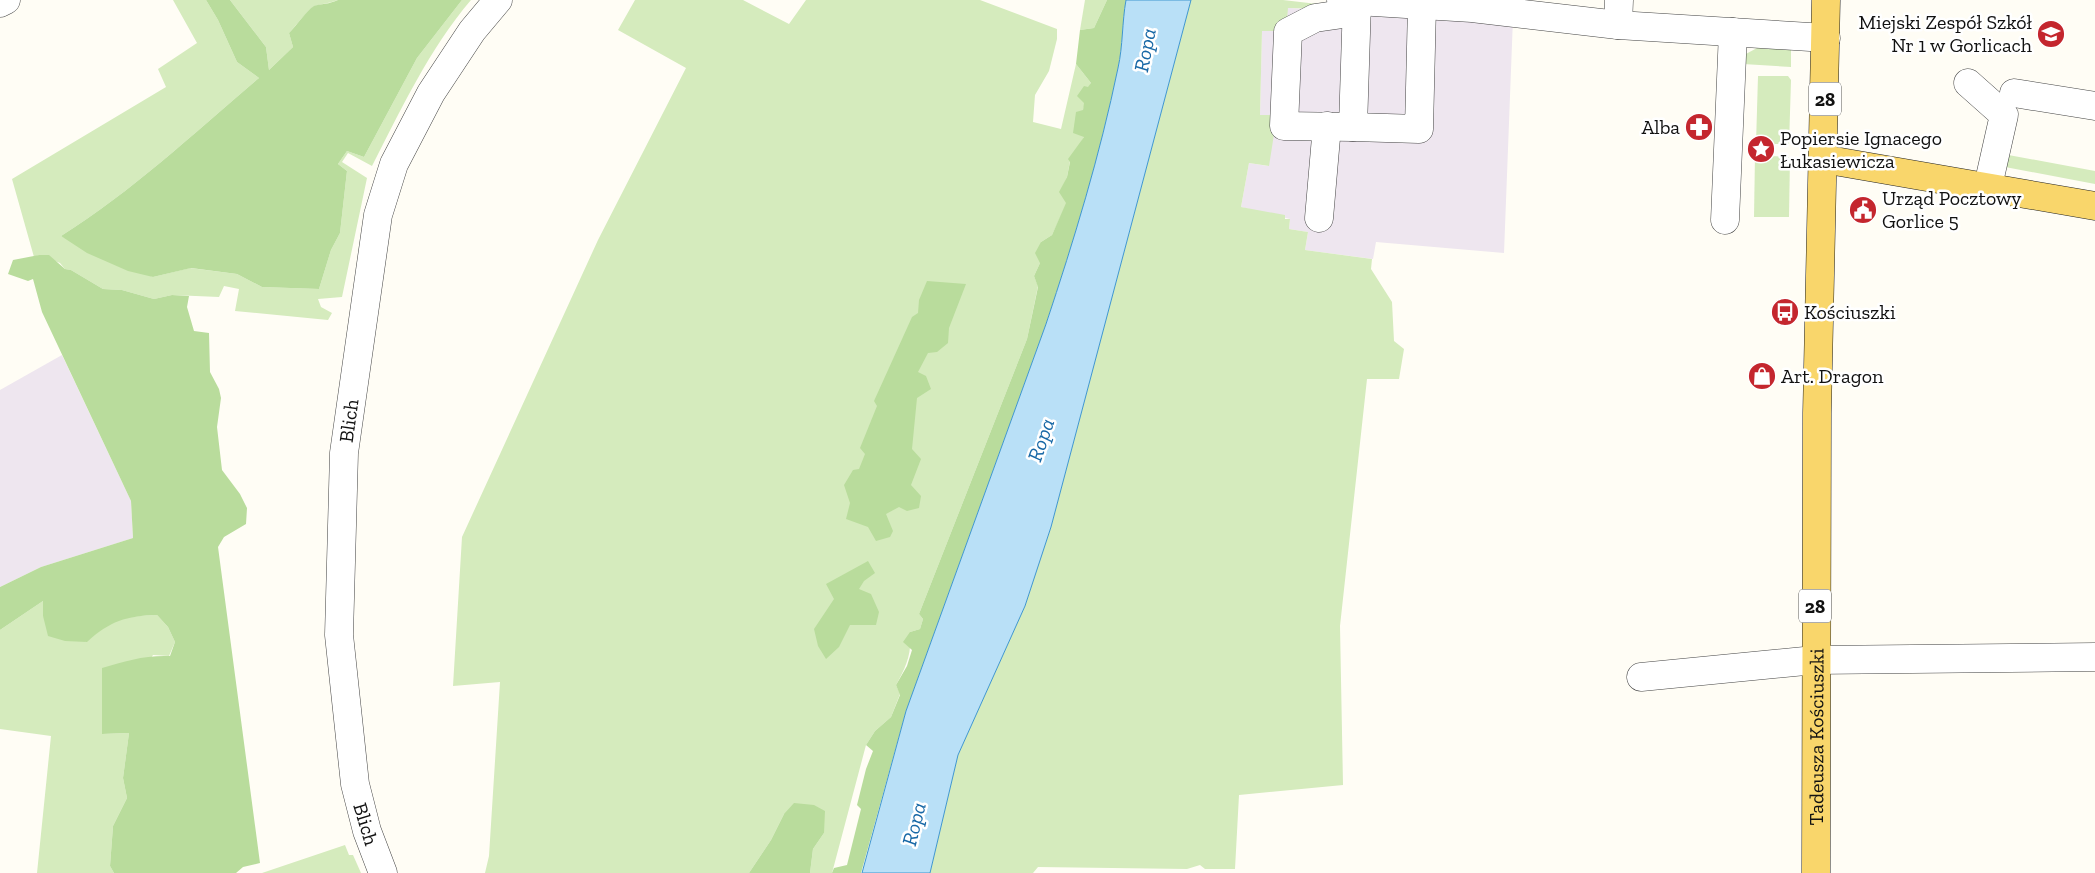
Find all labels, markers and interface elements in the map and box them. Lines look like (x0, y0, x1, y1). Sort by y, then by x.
place label: Miejski Zespół Szkół Nr 1 w Gorlicach (1858, 10, 2033, 57)
school or university icon: Miejski Zespół Szkół Nr 1 w Gorlicach (2036, 19, 2066, 49)
water label: Ropa (1128, 26, 1161, 74)
road number: 28 (1809, 82, 1841, 116)
pharmacy icon: Alba (1684, 112, 1714, 142)
place label: Alba (1641, 115, 1680, 139)
place label: Popiersie Ignacego Łukasiewicza (1780, 126, 1942, 173)
place icon: Popiersie Ignacego Łukasiewicza (1746, 134, 1776, 164)
place label: Urząd Pocztowy Gorlice 5 (1882, 186, 2022, 233)
public building icon: Urząd Pocztowy Gorlice 5 (1848, 195, 1878, 225)
bus stop icon: Kościuszki (1770, 297, 1800, 327)
place label: Kościuszki (1804, 300, 1896, 324)
shop icon: Art. Dragon (1747, 361, 1777, 391)
place label: Art. Dragon (1781, 364, 1884, 388)
street label: Blich (334, 397, 364, 444)
water label: Ropa (1022, 415, 1059, 465)
road number: 28 (1799, 590, 1831, 622)
street label: Tadeusza Kościuszki (1804, 648, 1828, 826)
street label: Blich (348, 800, 384, 849)
water label: Ropa (896, 800, 931, 848)

